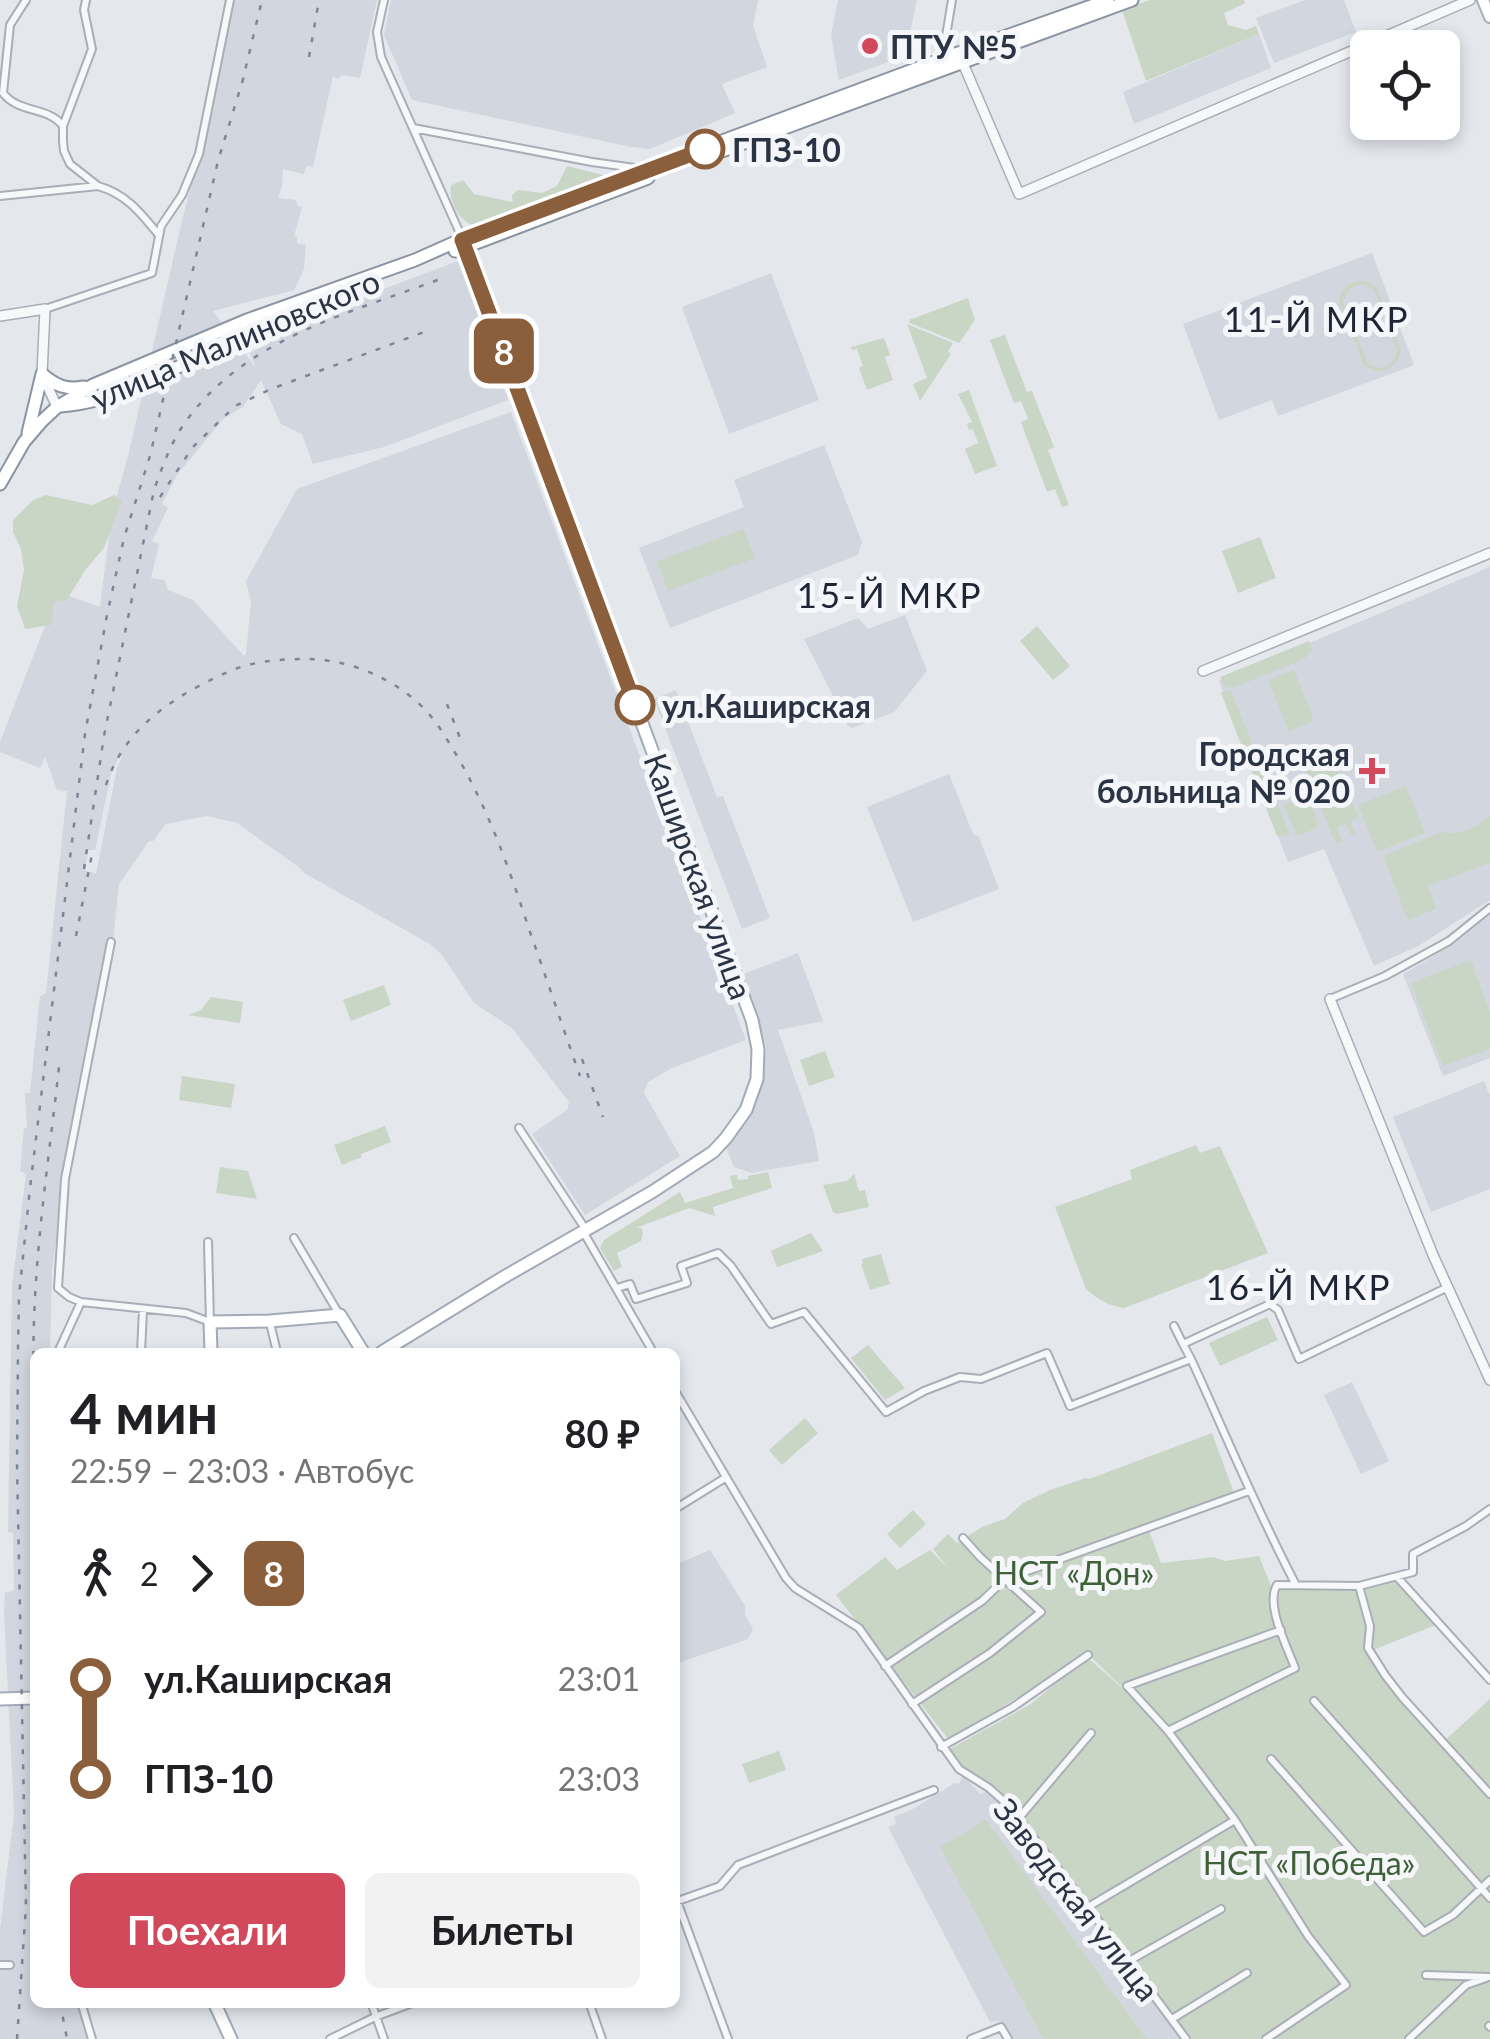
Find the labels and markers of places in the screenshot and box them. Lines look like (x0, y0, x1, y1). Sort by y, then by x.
place label: ПТУ №5 (890, 27, 1018, 66)
marker: ПТУ №5 (859, 35, 881, 57)
marker: ГПЗ-10 (686, 130, 724, 168)
place label: ГПЗ-10 (732, 130, 841, 169)
marker: ул.Каширская (616, 686, 654, 724)
place label: ул.Каширская (662, 686, 871, 725)
place label: Городская больница № 020 (1097, 734, 1350, 810)
marker: Городская больница № 020 (1359, 758, 1385, 784)

